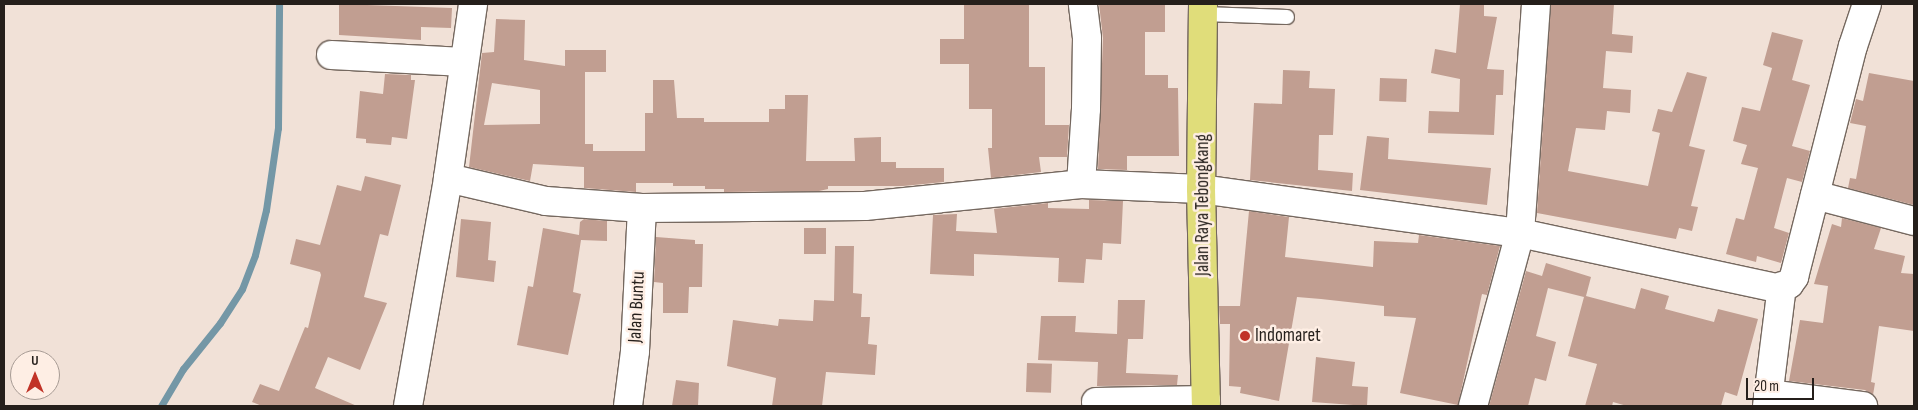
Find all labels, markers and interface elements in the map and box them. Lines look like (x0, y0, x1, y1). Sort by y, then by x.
street label: Jalan Raya Tebongkang (1192, 134, 1214, 276)
street label: Jalan Buntu (624, 271, 650, 343)
place label: Indomaret (1255, 325, 1321, 347)
marker: Indomaret (1239, 330, 1251, 342)
north arrow (10, 350, 60, 400)
text: U (31, 352, 39, 369)
scale bar (1748, 368, 1816, 400)
text: 20 m (1754, 377, 1779, 396)

